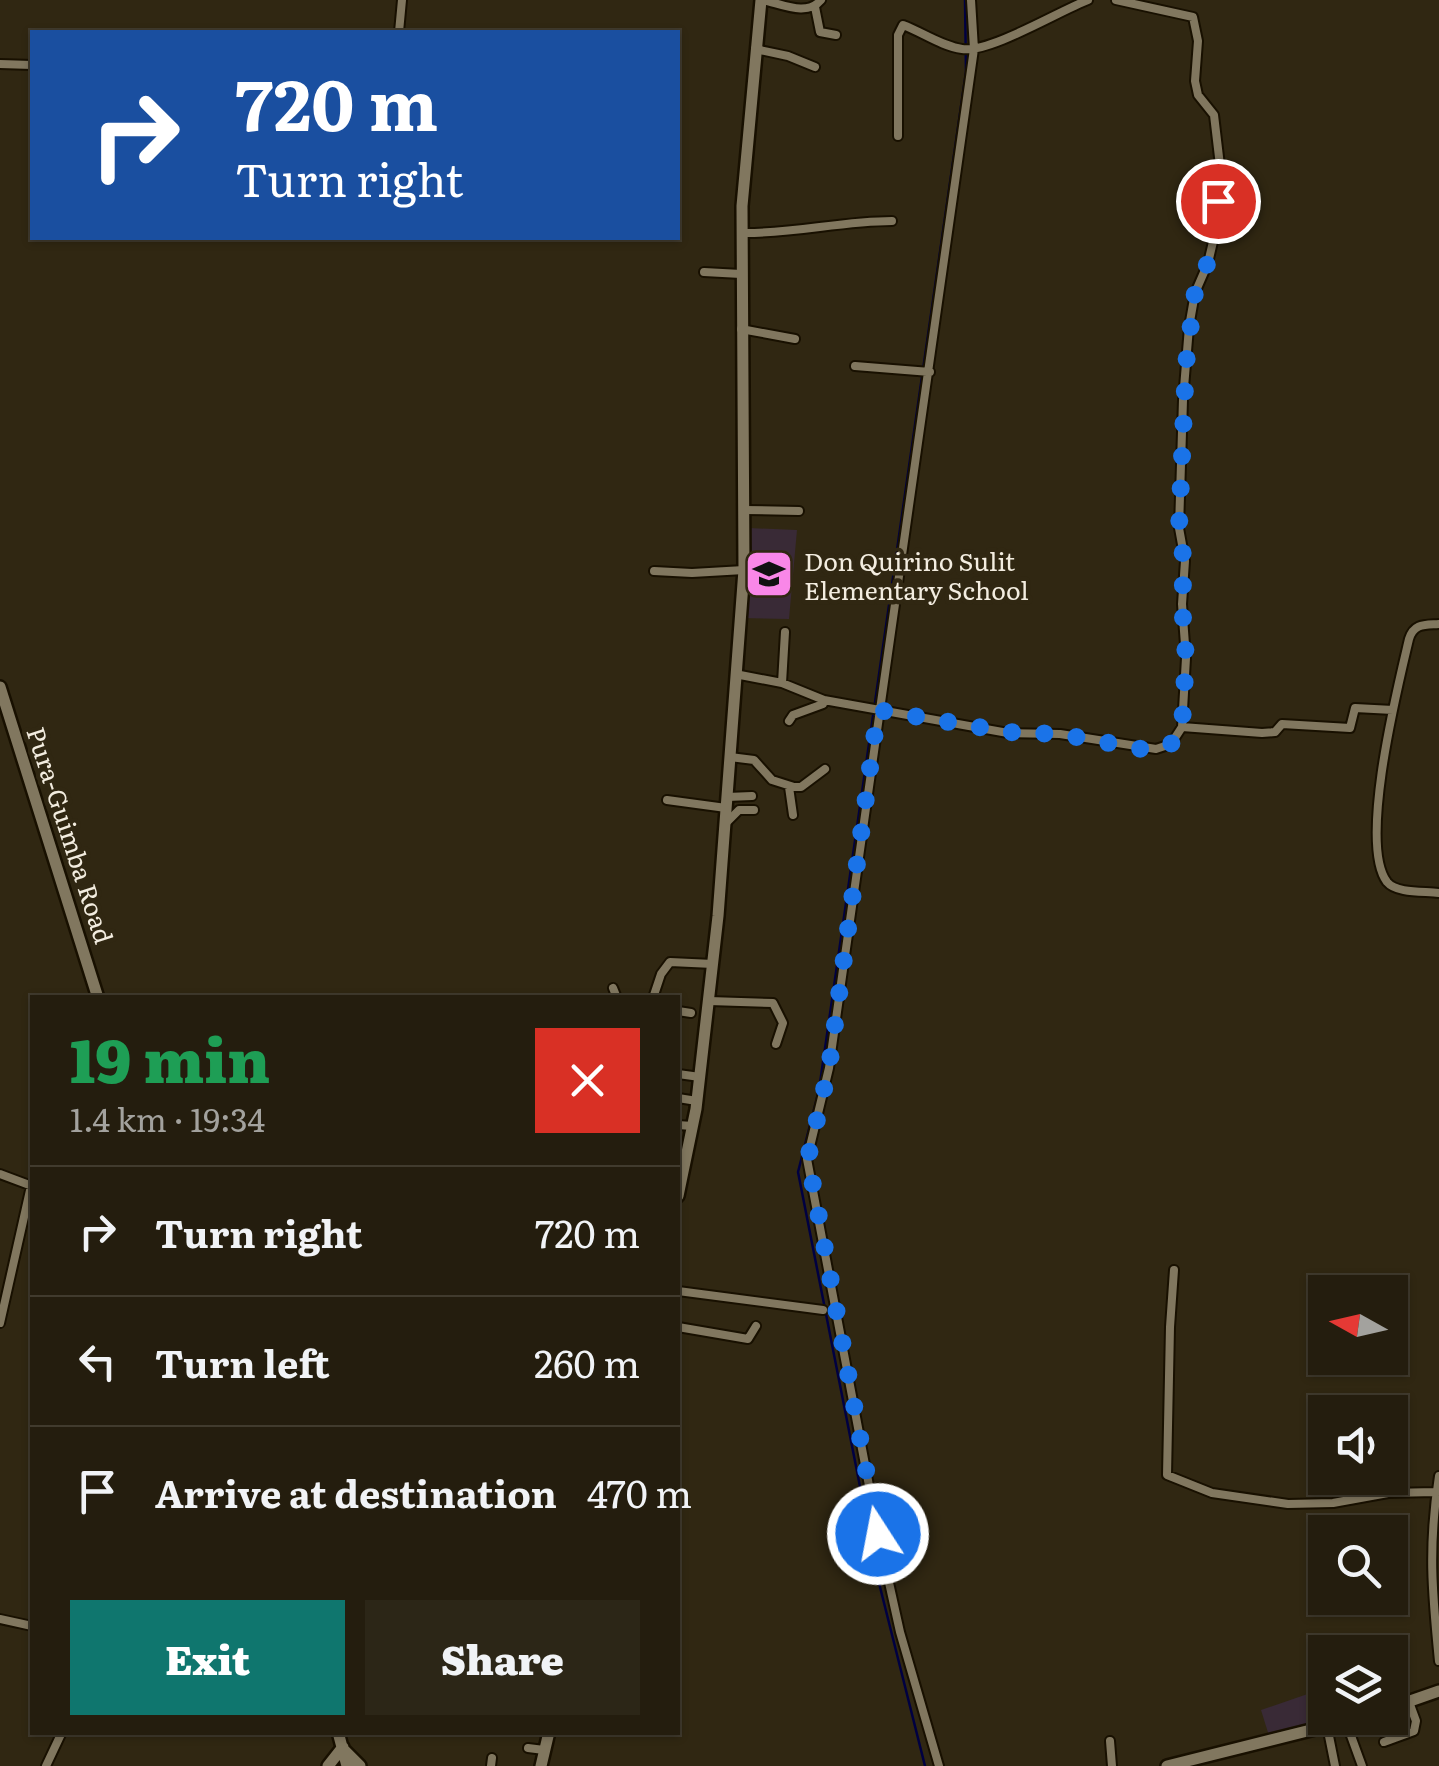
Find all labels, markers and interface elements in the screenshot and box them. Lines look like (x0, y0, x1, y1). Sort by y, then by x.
text: 720 m (235, 49, 438, 153)
icon: right (70, 70, 200, 200)
text: Turn right (235, 144, 463, 211)
pin (1176, 159, 1261, 244)
icon: arrive (1191, 174, 1246, 229)
place label: Don Quirino Sulit Elementary School (804, 542, 1029, 608)
school or university icon: Don Quirino Sulit Elementary School (743, 548, 795, 600)
street label: Pura-Guimba Road (19, 722, 123, 948)
text: 19 min (70, 1012, 270, 1101)
button: close (535, 1028, 640, 1133)
text: 1.4 km · 19:34 (70, 1094, 265, 1142)
text: Turn right (155, 1203, 362, 1260)
text: 720 m (535, 1203, 640, 1260)
icon: right (70, 1204, 125, 1259)
north arrow (1308, 1275, 1408, 1375)
map controls (1308, 1275, 1408, 1735)
text: Turn left (155, 1333, 330, 1390)
text: 260 m (534, 1333, 640, 1390)
icon: left (70, 1334, 125, 1389)
button: sound (1308, 1395, 1408, 1495)
text: Arrive at destination (155, 1463, 557, 1520)
text: 470 m (587, 1463, 692, 1520)
icon: arrive (70, 1464, 125, 1519)
position arrow (826, 1482, 930, 1586)
button: search (1308, 1515, 1408, 1615)
button: Exit (70, 1600, 345, 1715)
button: Share (365, 1600, 640, 1715)
button: layers (1308, 1635, 1408, 1735)

